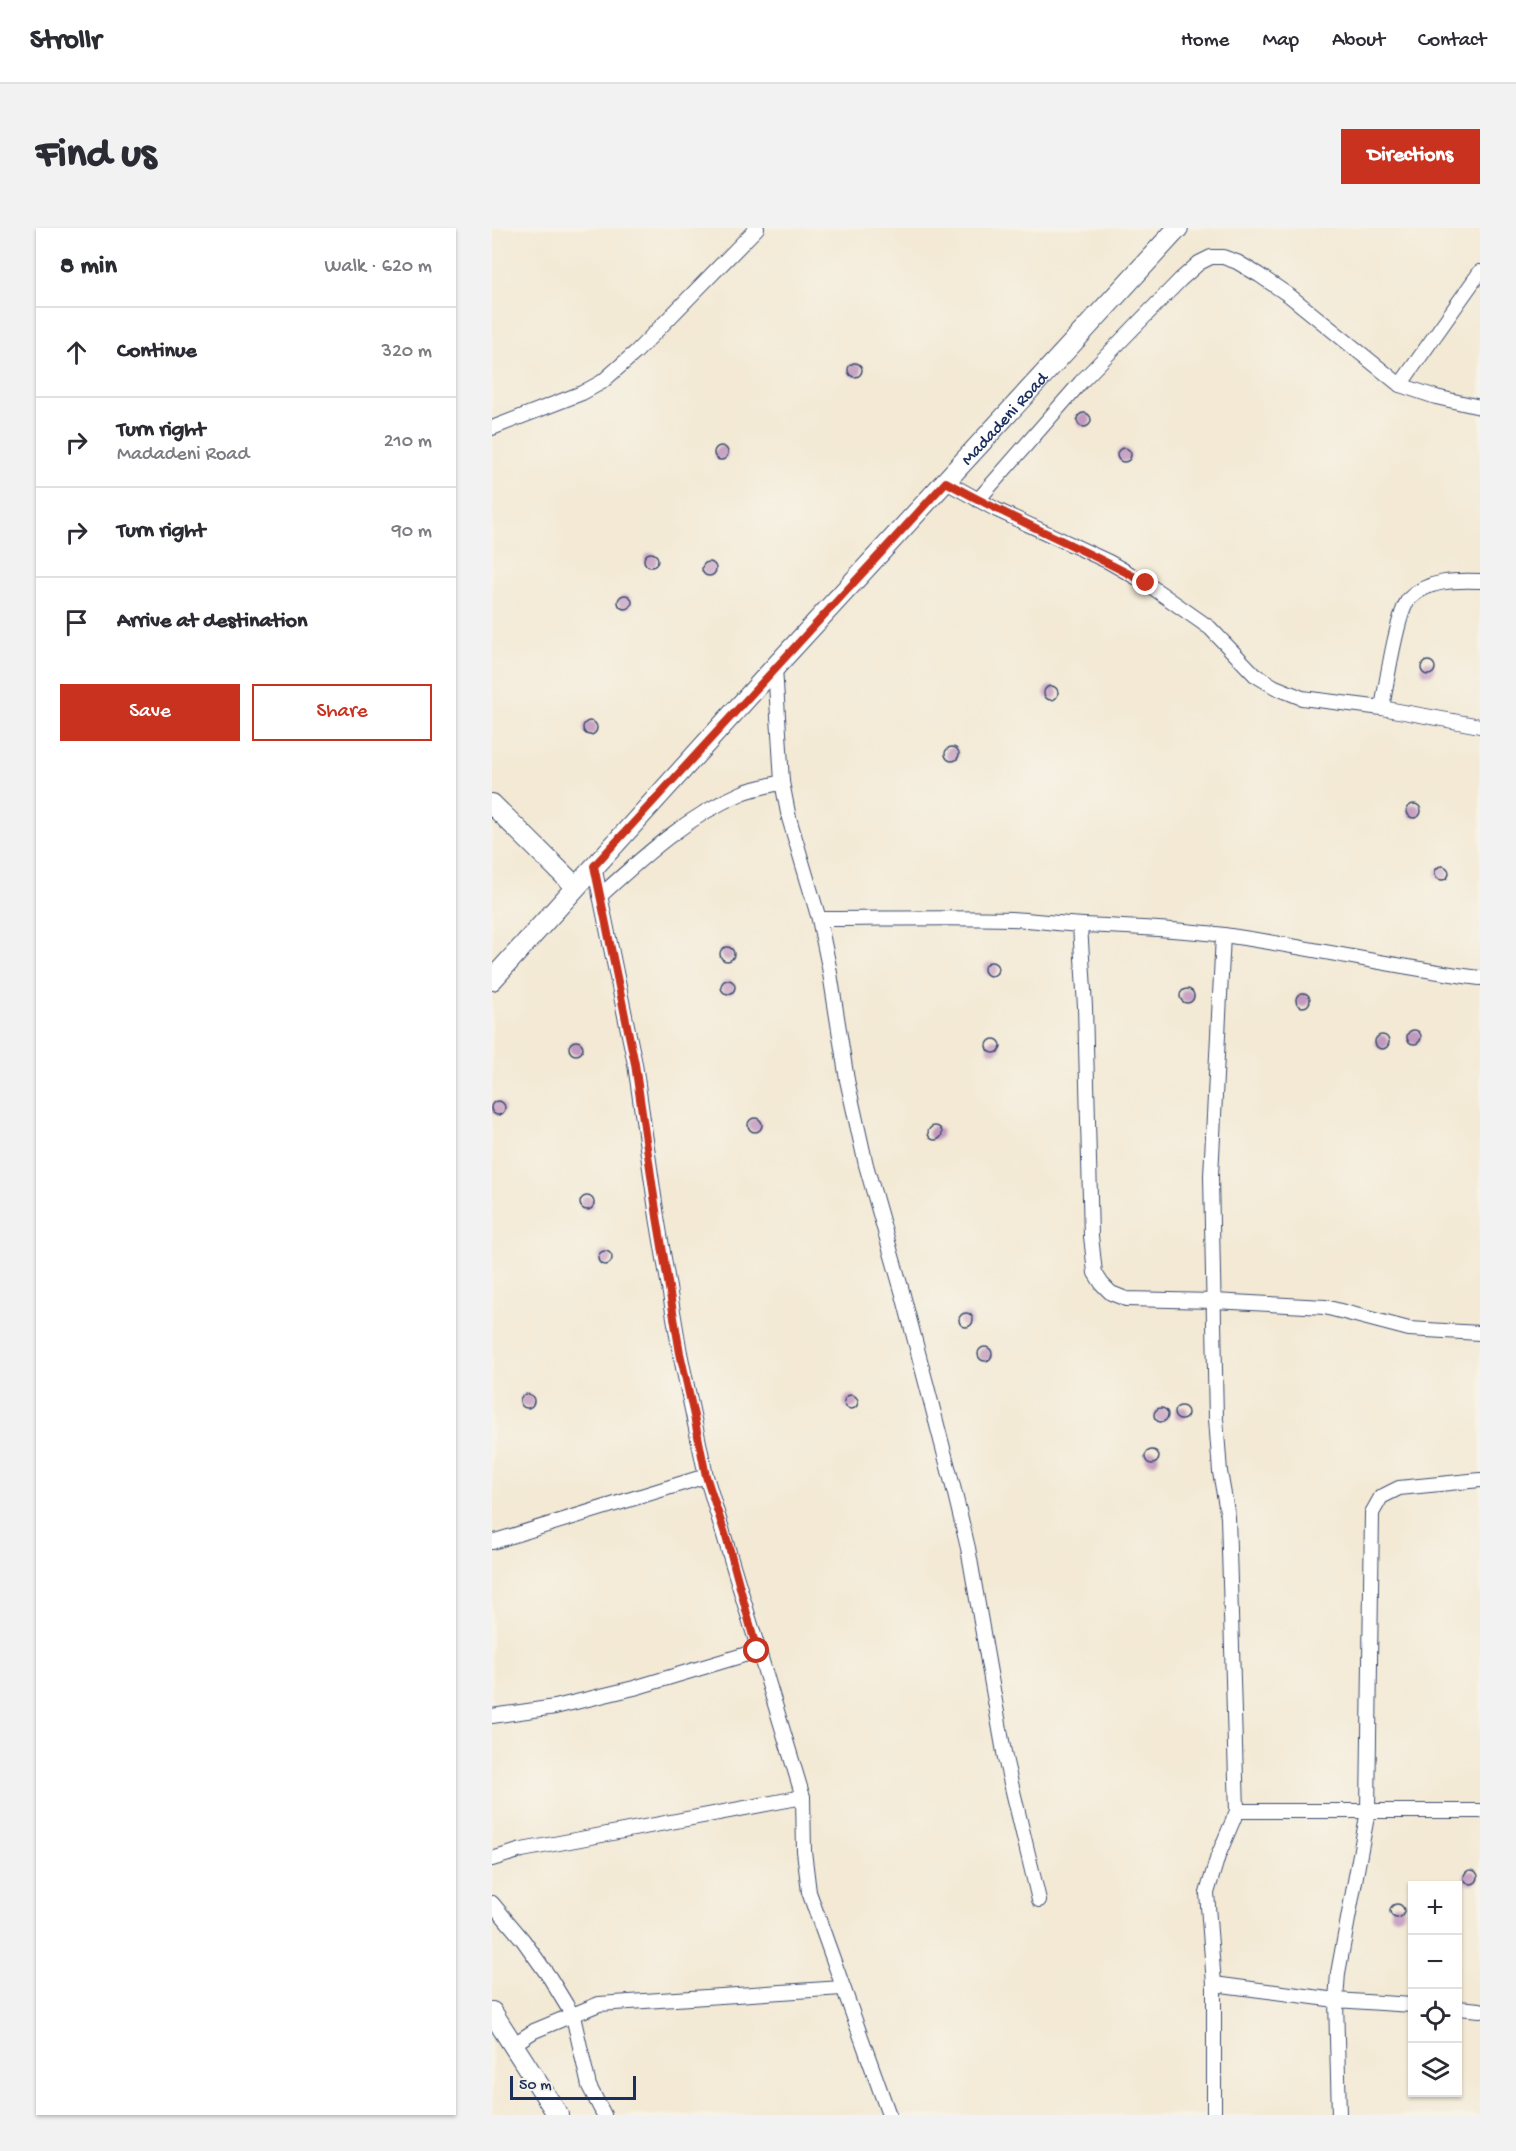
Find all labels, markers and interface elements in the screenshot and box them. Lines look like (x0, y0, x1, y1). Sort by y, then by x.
text: Strollr (30, 25, 101, 58)
text: Home (1181, 29, 1229, 54)
text: Map (1262, 29, 1299, 54)
text: About (1332, 29, 1385, 54)
text: Contact (1418, 29, 1486, 54)
button: Directions (1341, 129, 1480, 184)
text: Find us (36, 132, 156, 181)
text: 8 min (60, 252, 117, 283)
text: Walk · 620 m (325, 256, 432, 279)
icon: ahead (60, 336, 93, 369)
text: Continue (117, 339, 197, 365)
text: 320 m (382, 341, 432, 364)
street label: Madadeni Road (957, 368, 1054, 471)
text: Turn right (117, 418, 205, 444)
icon: right (60, 426, 93, 459)
text: 210 m (384, 431, 432, 454)
text: Madadeni Road (117, 444, 249, 467)
icon: right (60, 516, 93, 549)
text: Turn right (117, 519, 205, 545)
text: 90 m (392, 521, 432, 544)
route end (1132, 569, 1158, 595)
icon: arrive (60, 606, 93, 639)
text: Arrive at destination (117, 609, 307, 635)
button: Save (60, 684, 240, 741)
button: Share (252, 684, 432, 741)
route start (743, 1637, 769, 1663)
map controls (1408, 1881, 1462, 2097)
button: + (1408, 1881, 1462, 1935)
button: − (1408, 1935, 1462, 1989)
button: locate (1408, 1989, 1462, 2043)
button: layers (1408, 2043, 1462, 2097)
scale bar (510, 2073, 636, 2100)
text: 50 m (519, 2077, 552, 2096)

